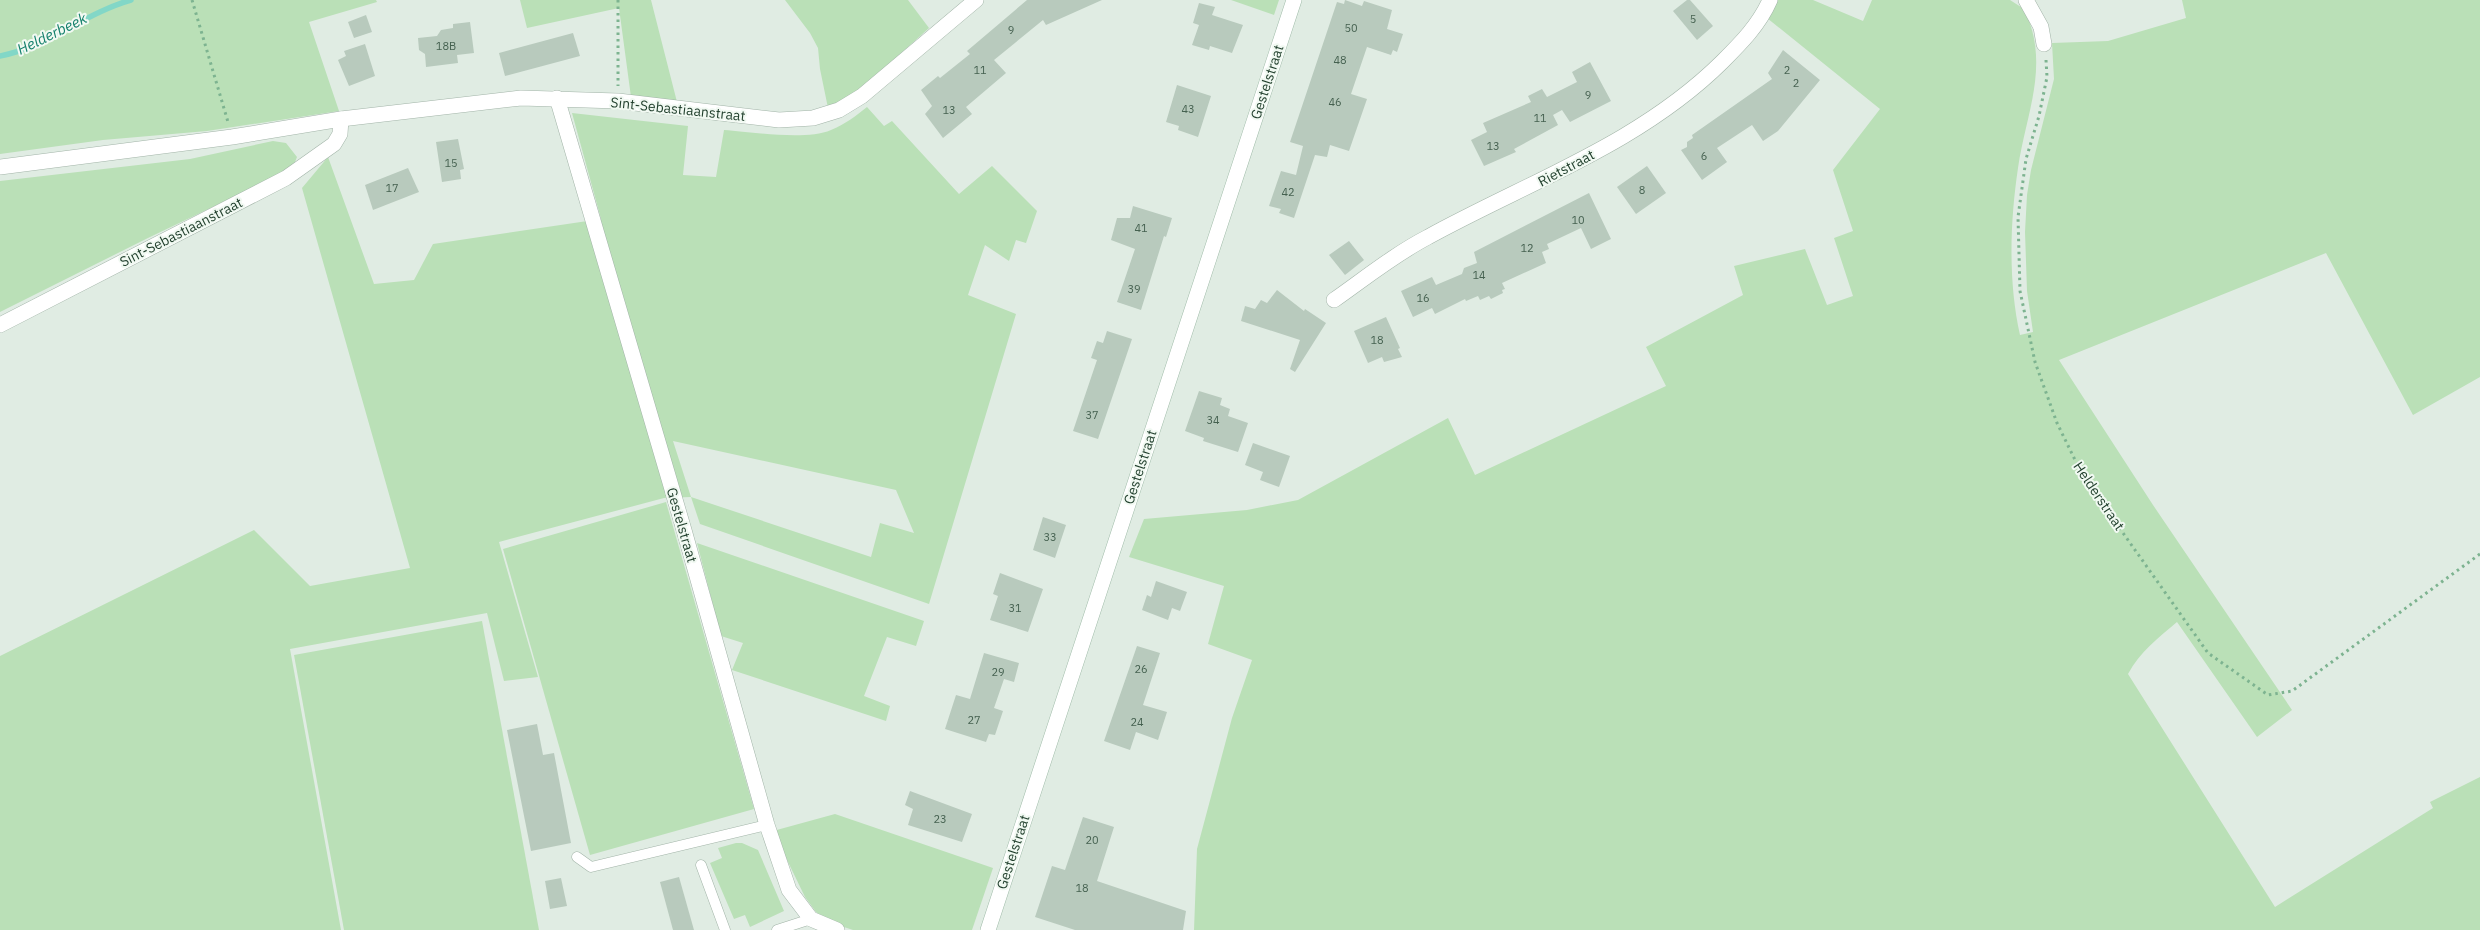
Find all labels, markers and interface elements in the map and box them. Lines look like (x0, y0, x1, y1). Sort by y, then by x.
water label: Helderbeek (14, 8, 90, 59)
house number: 5 (1690, 12, 1696, 26)
house number: 50 (1344, 21, 1358, 35)
house number: 9 (1008, 23, 1014, 37)
house number: 18B (436, 39, 456, 53)
street label: Gestelstraat (1247, 42, 1287, 121)
house number: 48 (1333, 53, 1347, 67)
house number: 11 (973, 63, 987, 77)
house number: 2 (1784, 63, 1790, 77)
house number: 2 (1793, 76, 1799, 90)
house number: 9 (1585, 88, 1591, 102)
street label: Sint-Sebastiaanstraat (610, 93, 746, 125)
house number: 46 (1328, 95, 1342, 109)
house number: 43 (1181, 102, 1195, 116)
house number: 13 (942, 103, 956, 117)
house number: 11 (1533, 111, 1547, 125)
house number: 13 (1486, 139, 1500, 153)
street label: Rietstraat (1535, 146, 1598, 190)
house number: 6 (1701, 149, 1707, 163)
house number: 15 (444, 156, 458, 170)
house number: 17 (385, 181, 399, 195)
house number: 8 (1639, 183, 1645, 197)
house number: 42 (1281, 185, 1295, 199)
street label: Sint-Sebastiaanstraat (117, 193, 246, 271)
house number: 10 (1571, 213, 1585, 227)
house number: 41 (1134, 221, 1148, 235)
house number: 12 (1520, 241, 1534, 255)
house number: 14 (1472, 268, 1486, 282)
house number: 39 (1127, 282, 1141, 296)
house number: 16 (1416, 291, 1430, 305)
house number: 18 (1370, 333, 1384, 347)
house number: 37 (1085, 408, 1099, 422)
house number: 34 (1206, 413, 1220, 427)
street label: Gestelstraat (1120, 427, 1160, 506)
street label: Helderstraat (2069, 458, 2129, 534)
street label: Gestelstraat (663, 485, 701, 565)
house number: 33 (1043, 530, 1057, 544)
house number: 31 (1008, 601, 1022, 615)
house number: 26 (1134, 662, 1148, 676)
house number: 29 (991, 665, 1005, 679)
house number: 27 (967, 713, 981, 727)
house number: 24 (1130, 715, 1144, 729)
house number: 23 (933, 812, 947, 826)
street label: Gestelstraat (993, 812, 1033, 891)
house number: 20 (1085, 833, 1099, 847)
house number: 18 (1075, 881, 1089, 895)

